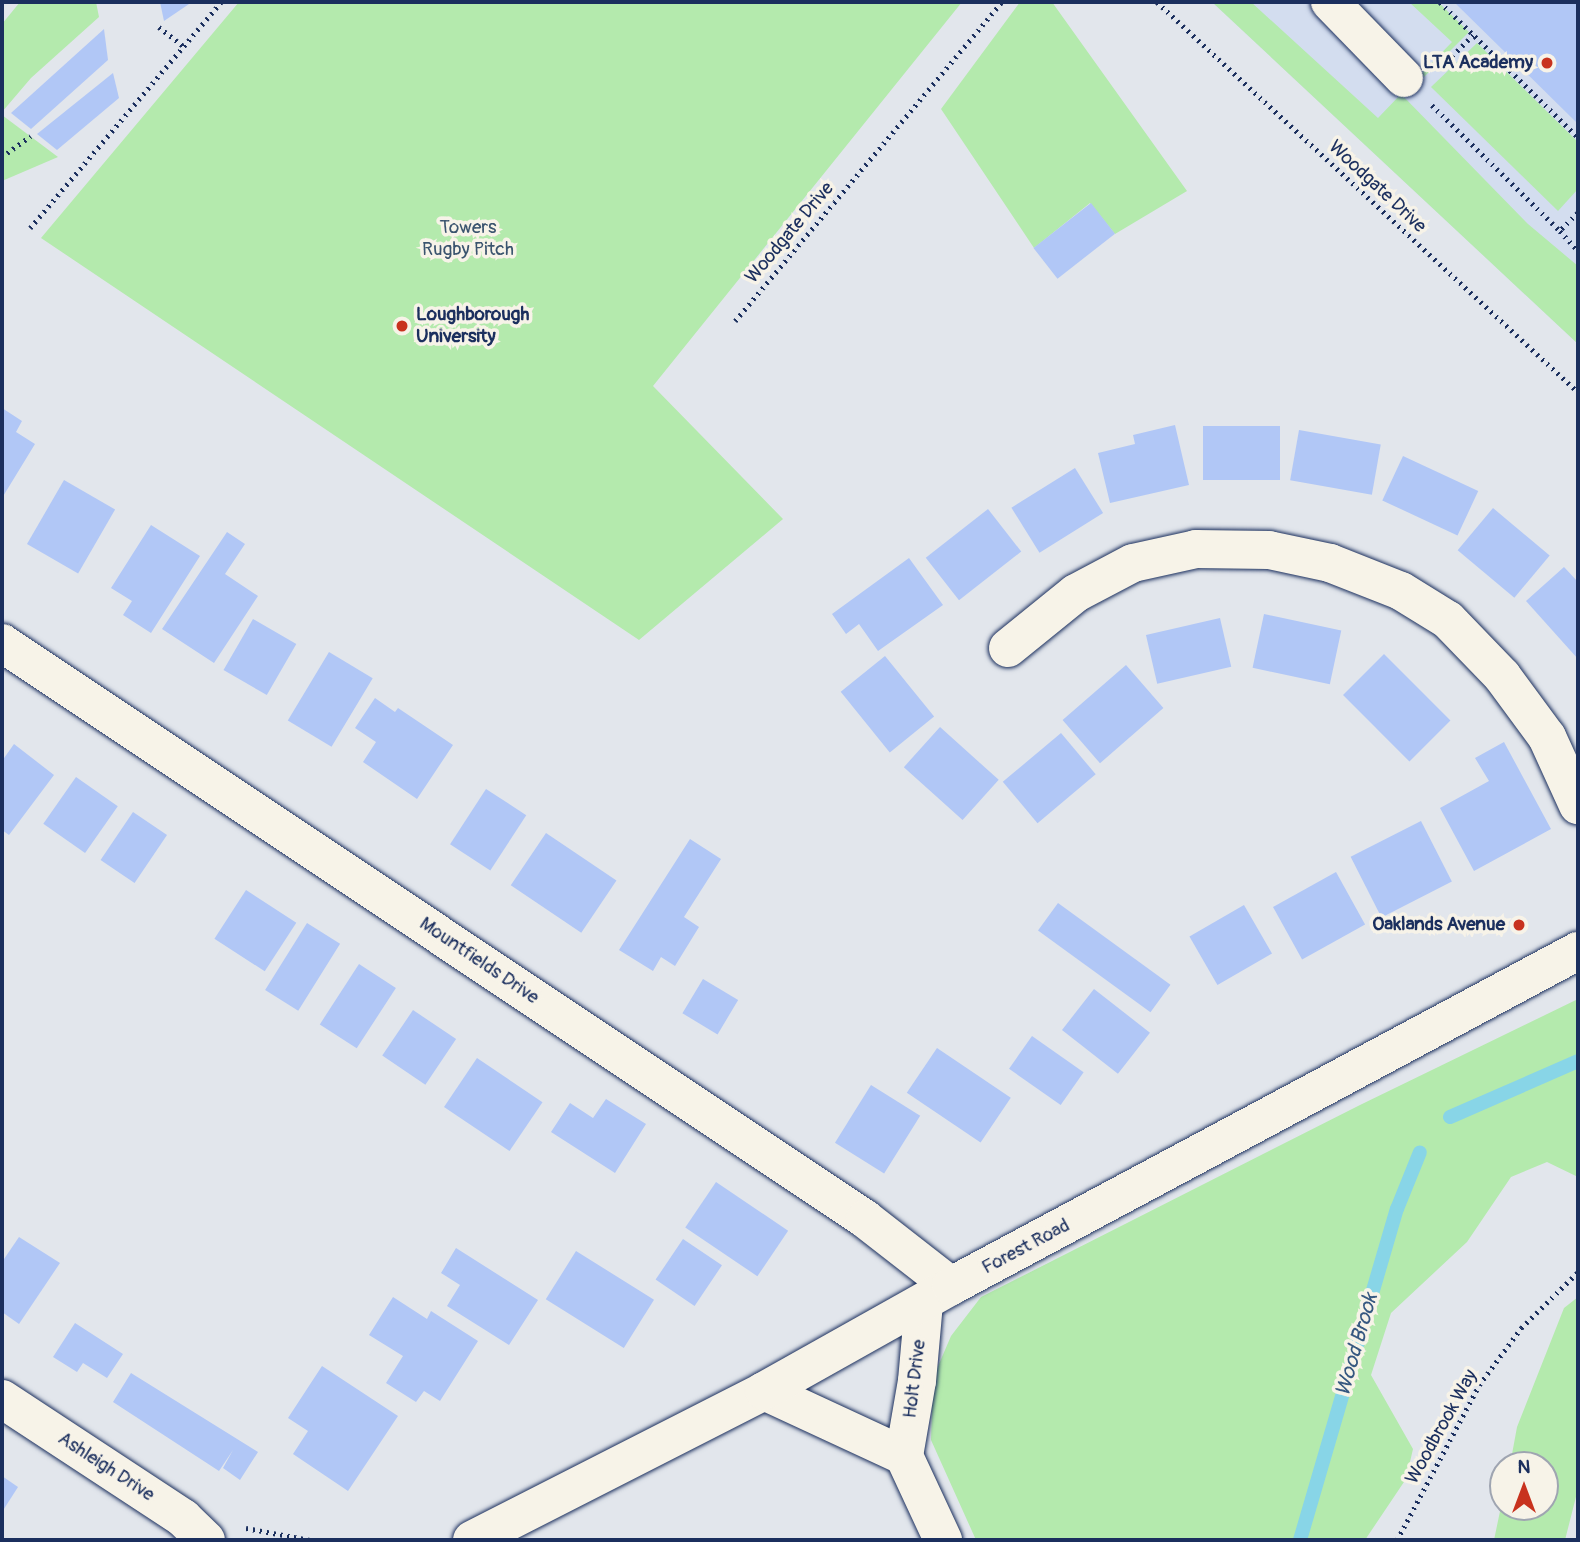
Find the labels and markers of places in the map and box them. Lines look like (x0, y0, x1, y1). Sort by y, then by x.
place label: LTA Academy (1423, 52, 1533, 74)
marker: LTA Academy (1539, 55, 1555, 71)
place label: Loughborough University (416, 304, 529, 348)
marker: Loughborough University (394, 318, 410, 334)
place label: Oaklands Avenue (1372, 914, 1505, 936)
marker: Oaklands Avenue (1511, 917, 1527, 933)

